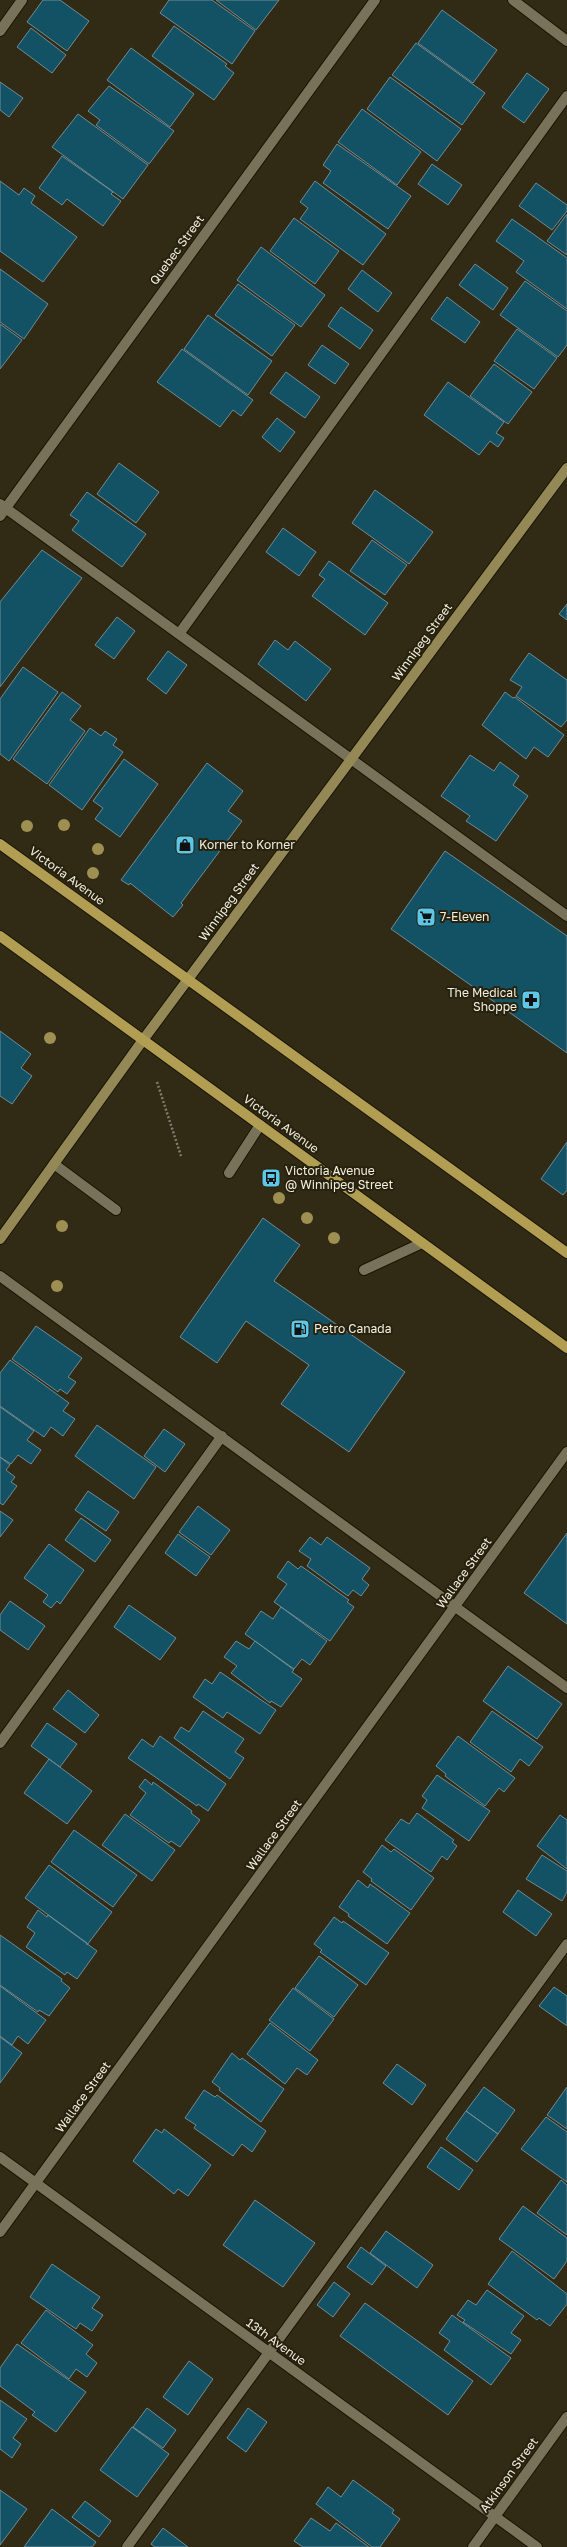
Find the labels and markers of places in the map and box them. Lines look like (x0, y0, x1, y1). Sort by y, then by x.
shop icon: Korner to Korner (174, 834, 196, 856)
place label: Korner to Korner (199, 837, 295, 852)
supermarket icon: 7-Eleven (415, 906, 437, 928)
place label: 7-Eleven (440, 909, 490, 924)
place label: The Medical Shoppe (447, 985, 517, 1014)
pharmacy icon: The Medical Shoppe (520, 989, 542, 1011)
place label: Victoria Avenue @ Winnipeg Street (285, 1163, 393, 1192)
bus stop icon: Victoria Avenue @ Winnipeg Street (260, 1167, 282, 1189)
fuel station icon: Petro Canada (289, 1318, 311, 1340)
place label: Petro Canada (314, 1321, 392, 1336)

